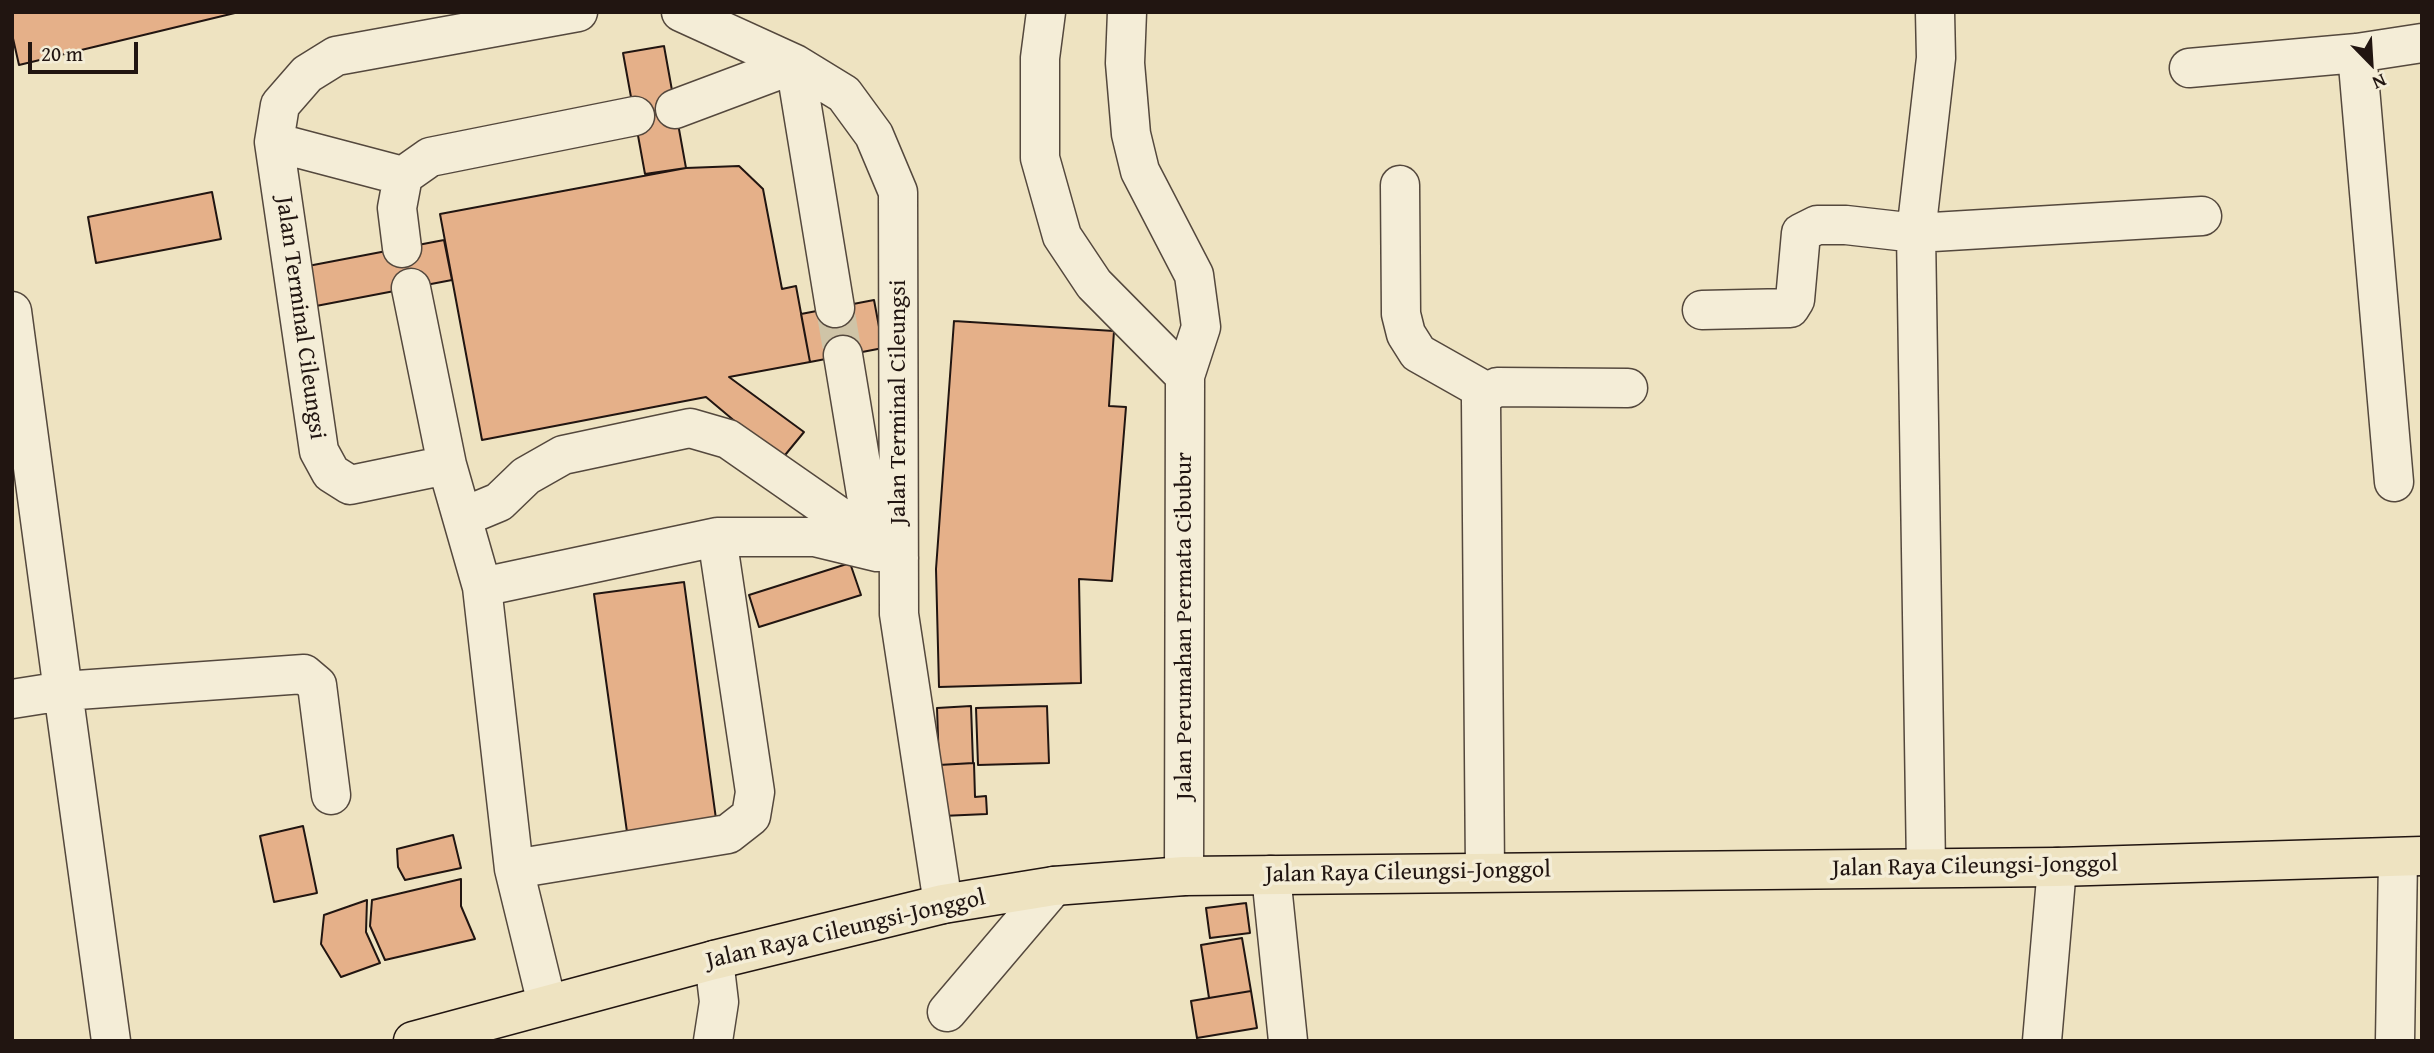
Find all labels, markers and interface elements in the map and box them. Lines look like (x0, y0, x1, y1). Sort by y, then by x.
scale bar (32, 28, 142, 72)
north arrow (2336, 28, 2406, 98)
text: 20 m (41, 38, 83, 69)
text: N (2368, 67, 2391, 98)
street label: Jalan Terminal Cileungsi (269, 195, 331, 441)
street label: Jalan Terminal Cileungsi (885, 279, 913, 525)
street label: Jalan Perumahan Permata Cibubur (1171, 452, 1199, 800)
street label: Jalan Raya Cileungsi-Jonggol (1832, 850, 2118, 884)
street label: Jalan Raya Cileungsi-Jonggol (1265, 856, 1551, 890)
street label: Jalan Raya Cileungsi-Jonggol (703, 884, 989, 976)

